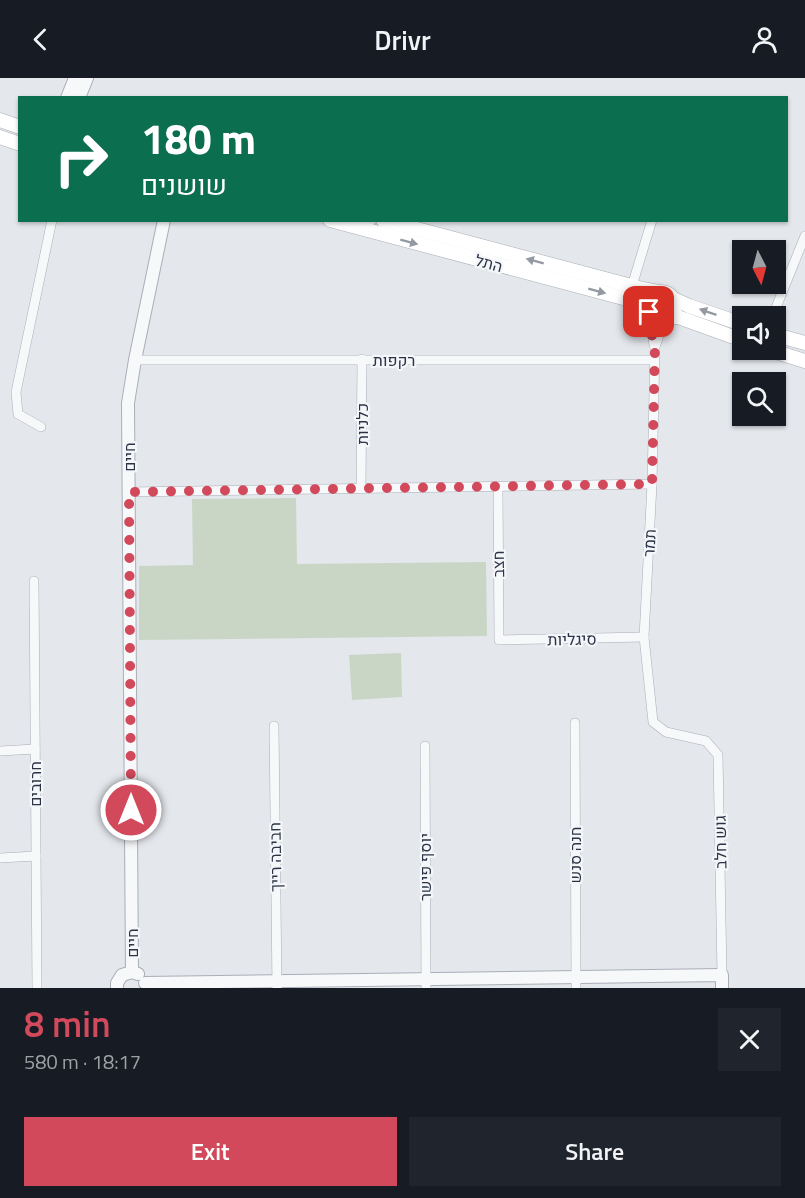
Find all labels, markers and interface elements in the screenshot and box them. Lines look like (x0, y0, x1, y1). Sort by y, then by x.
text: Drivr (374, 19, 431, 60)
icon: back (24, 23, 57, 56)
icon: person (748, 23, 781, 56)
text: 180 m (141, 106, 256, 170)
icon: right (42, 120, 120, 198)
text: שושנים (141, 164, 227, 205)
one-way arrow (399, 237, 418, 247)
north arrow (732, 240, 786, 294)
map controls (732, 240, 786, 426)
street label: התל (473, 248, 505, 278)
one-way arrow (525, 255, 544, 265)
pin (623, 286, 674, 337)
one-way arrow (588, 287, 606, 297)
icon: arrive (632, 295, 665, 328)
button: sound (732, 306, 786, 360)
one-way arrow (699, 307, 717, 317)
street label: רקפות (373, 348, 415, 372)
button: search (732, 372, 786, 426)
street label: כלניות (350, 403, 374, 445)
street label: חיים (117, 442, 141, 472)
street label: תמר (636, 528, 662, 558)
street label: חצב (486, 550, 510, 578)
street label: סיגליות (547, 627, 597, 651)
street label: חרובים (23, 761, 47, 807)
position arrow (99, 778, 163, 842)
street label: גוש חלב (708, 815, 732, 869)
street label: חביבה רייך (262, 822, 288, 892)
street label: חנה סנש (563, 826, 587, 884)
street label: יוסף פישר (413, 833, 437, 901)
street label: חיים (120, 928, 144, 958)
text: 8 min (24, 996, 111, 1051)
button: close (718, 1008, 781, 1071)
text: 580 m · 18:17 (24, 1046, 141, 1077)
button: Exit (24, 1117, 397, 1186)
button: Share (409, 1117, 781, 1186)

